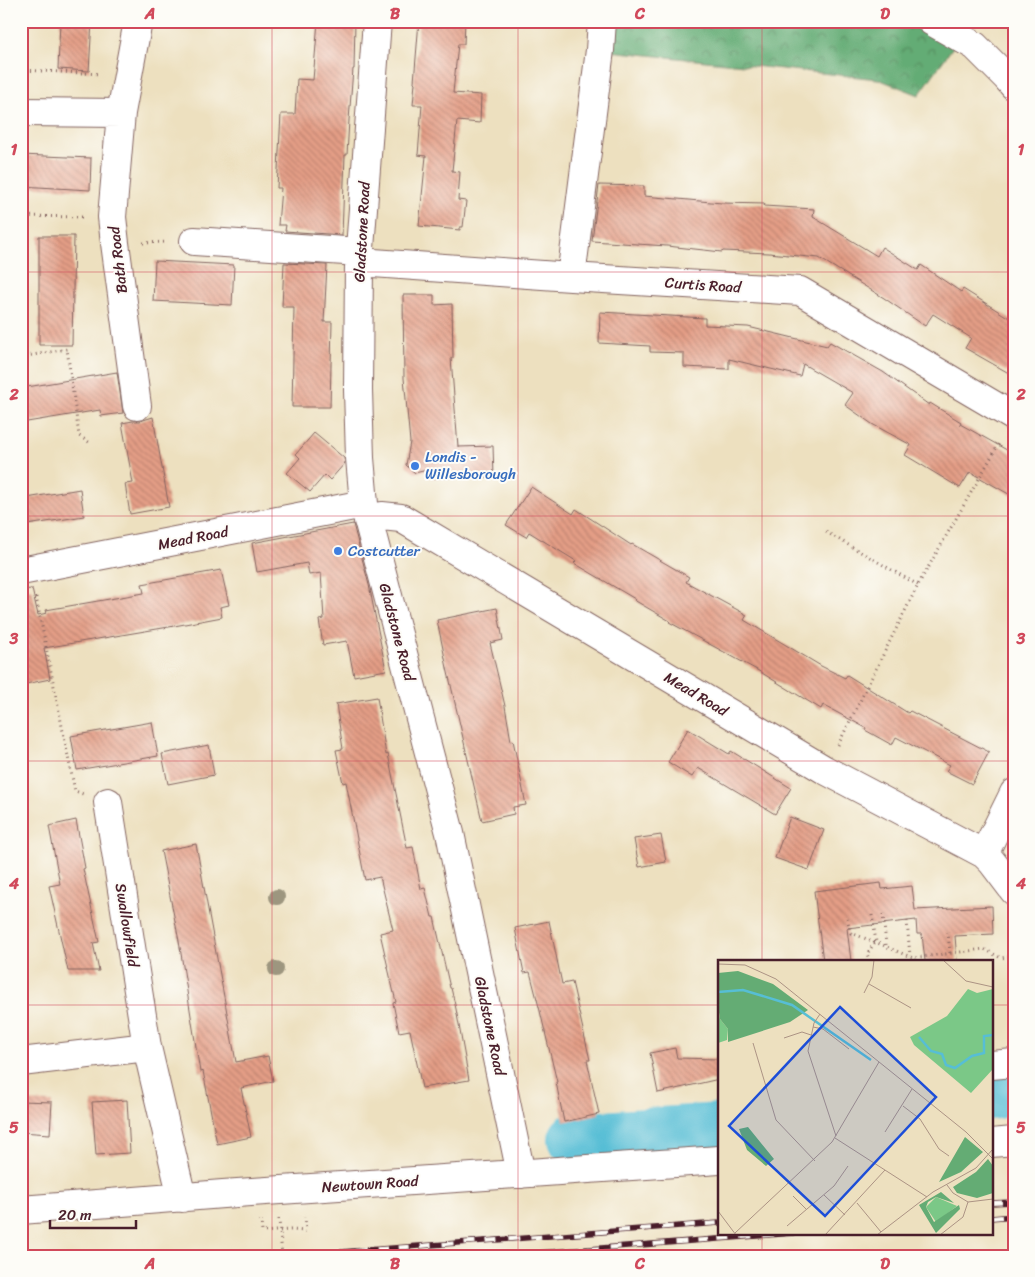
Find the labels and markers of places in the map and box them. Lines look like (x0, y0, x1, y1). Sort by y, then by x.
place label: Londis - Willesborough (425, 444, 516, 487)
marker: Londis - Willesborough (409, 460, 421, 472)
place label: Costcutter (348, 538, 421, 564)
marker: Costcutter (332, 545, 344, 557)

